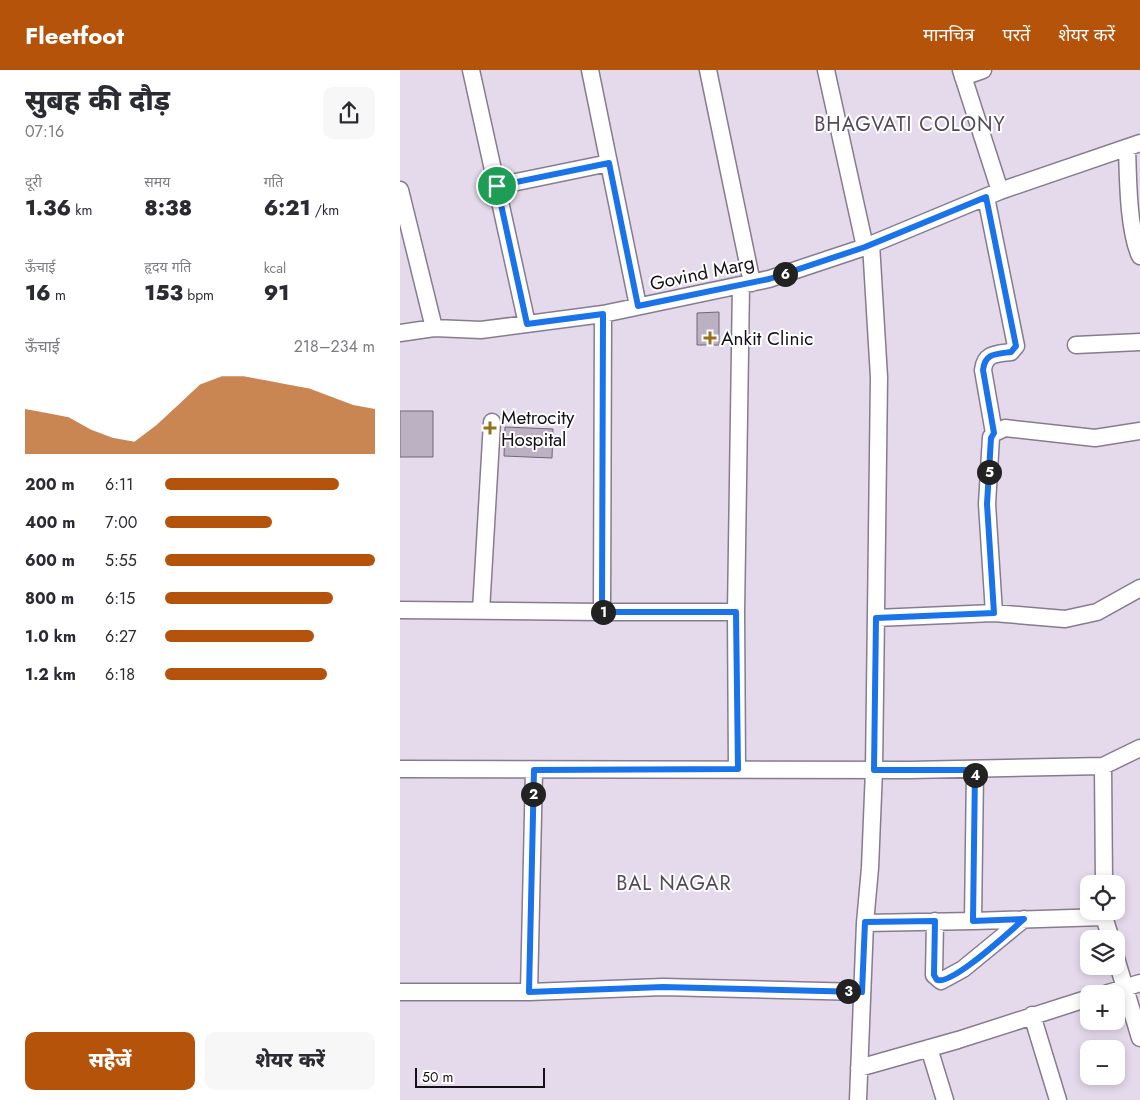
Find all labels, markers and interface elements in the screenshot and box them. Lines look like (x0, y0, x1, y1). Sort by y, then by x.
text: Fleetfoot (25, 18, 124, 53)
text: मानचित्र (923, 22, 975, 48)
text: परतें (1003, 22, 1030, 48)
text: शेयर करें (1058, 22, 1115, 48)
text: सुबह की दौड़ (25, 80, 170, 121)
button: share (323, 87, 375, 139)
district label: BHAGVATI COLONY (814, 110, 1006, 139)
text: 07:16 (25, 120, 64, 143)
pin (476, 165, 518, 207)
text: दूरी (25, 172, 42, 192)
text: समय (144, 172, 170, 192)
text: गति (264, 172, 283, 192)
icon: arrive (483, 172, 511, 200)
text: 1.36 (25, 193, 71, 223)
text: 8:38 (144, 193, 192, 223)
text: 6:21 (264, 193, 311, 223)
text: km (71, 200, 92, 220)
text: /km (311, 200, 339, 220)
street label: Govind Marg (647, 249, 757, 297)
text: ऊँचाई (25, 257, 55, 277)
text: हृदय गति (144, 257, 191, 277)
text: kcal (264, 258, 286, 278)
pin: 6 (772, 262, 798, 286)
text: 6 (781, 264, 790, 284)
text: 16 (25, 278, 51, 308)
text: 153 (144, 278, 183, 308)
text: 91 (264, 278, 289, 308)
text: m (51, 285, 66, 305)
text: bpm (183, 285, 214, 305)
place label: Ankit Clinic (721, 325, 813, 352)
marker: Ankit Clinic (703, 331, 717, 345)
text: ऊँचाई (25, 335, 60, 358)
text: 218–234 m (294, 335, 375, 358)
place label: Metrocity Hospital (501, 404, 575, 453)
marker: Metrocity Hospital (483, 421, 497, 435)
pin: 5 (976, 460, 1002, 484)
text: 5 (985, 462, 994, 482)
text: 200 m (25, 473, 75, 496)
text: 6:11 (105, 473, 133, 496)
text: 400 m (25, 511, 75, 534)
text: 7:00 (105, 511, 137, 534)
text: 600 m (25, 549, 75, 572)
text: 5:55 (105, 549, 137, 572)
text: 800 m (25, 587, 74, 610)
text: 6:15 (105, 587, 135, 610)
pin: 1 (590, 600, 616, 624)
text: 1 (600, 602, 607, 622)
text: 1.0 km (25, 625, 76, 648)
text: 6:27 (105, 625, 137, 648)
text: 1.2 km (25, 663, 76, 686)
text: 6:18 (105, 663, 135, 686)
pin: 4 (962, 762, 988, 788)
text: 4 (971, 765, 980, 785)
pin: 2 (520, 782, 546, 806)
text: 2 (529, 784, 538, 804)
district label: BAL NAGAR (616, 869, 732, 898)
map controls (1080, 875, 1125, 1085)
button: locate (1080, 875, 1125, 920)
button: layers (1080, 930, 1125, 975)
pin: 3 (836, 978, 860, 1004)
text: 3 (844, 981, 853, 1001)
button: + (1080, 985, 1125, 1030)
button: सहेजें (25, 1032, 195, 1090)
button: शेयर करें (205, 1032, 375, 1090)
button: − (1080, 1040, 1125, 1085)
scale bar (415, 1065, 545, 1088)
text: 50 m (422, 1067, 453, 1087)

